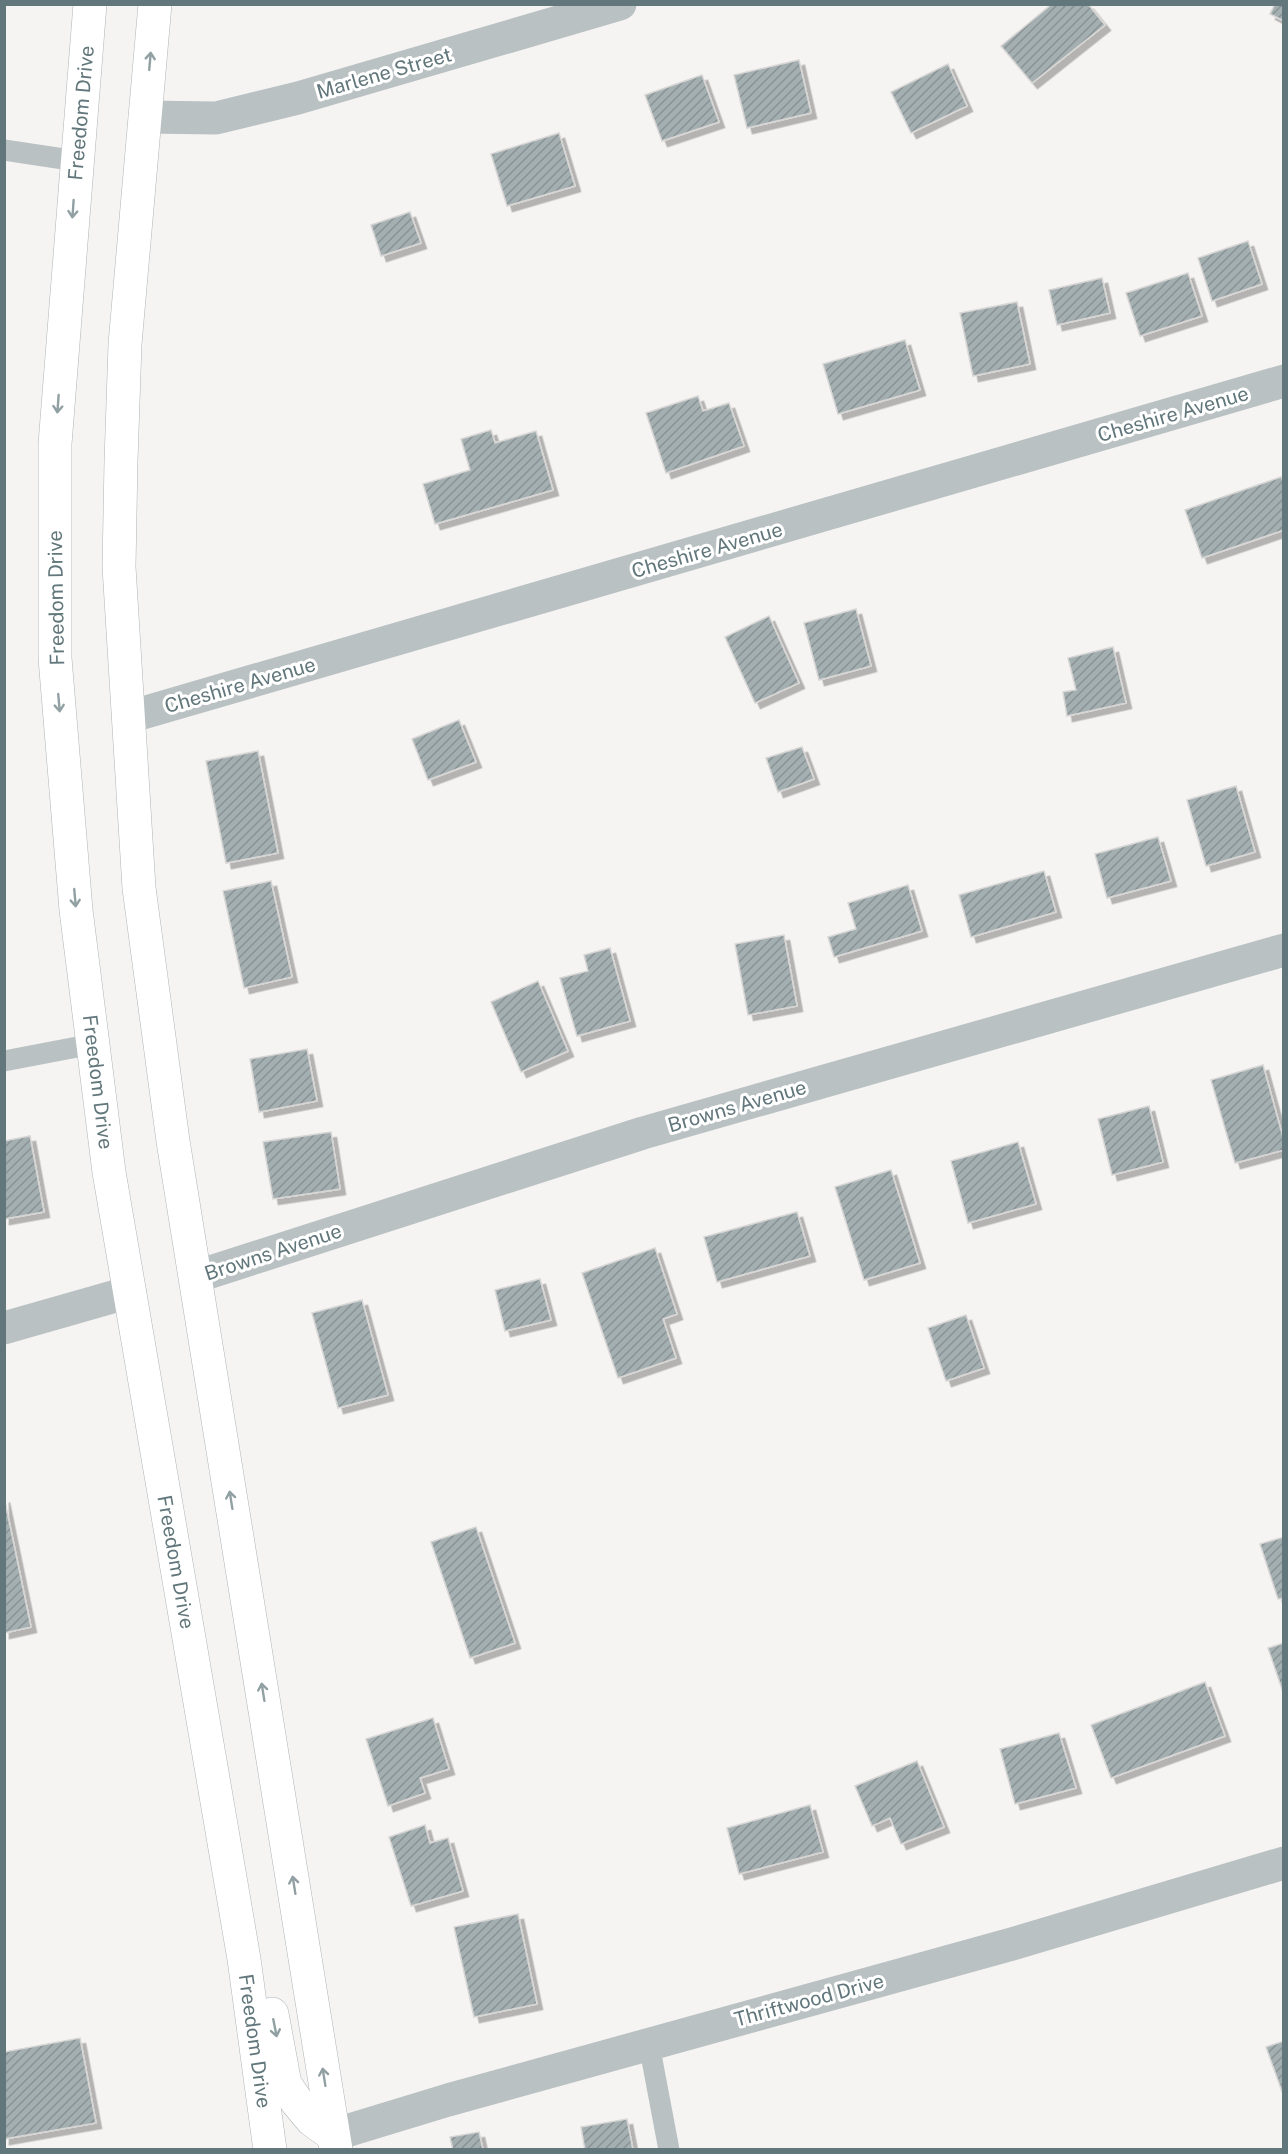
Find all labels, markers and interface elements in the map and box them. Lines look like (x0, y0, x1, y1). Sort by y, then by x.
street label: Marlene Street (314, 42, 454, 104)
street label: Freedom Drive (63, 44, 99, 182)
one-way arrow (145, 51, 156, 71)
one-way arrow (67, 199, 78, 219)
street label: Cheshire Avenue (1095, 381, 1251, 447)
one-way arrow (52, 393, 63, 413)
street label: Cheshire Avenue (629, 517, 785, 583)
street label: Freedom Drive (43, 530, 69, 666)
street label: Cheshire Avenue (162, 652, 318, 718)
one-way arrow (54, 693, 65, 713)
one-way arrow (70, 887, 81, 907)
street label: Freedom Drive (78, 1013, 118, 1151)
street label: Browns Avenue (665, 1075, 809, 1137)
street label: Browns Avenue (201, 1219, 345, 1285)
one-way arrow (225, 1491, 236, 1510)
street label: Freedom Drive (152, 1493, 200, 1631)
one-way arrow (257, 1683, 268, 1703)
one-way arrow (288, 1875, 299, 1895)
street label: Thriftwood Drive (732, 1968, 886, 2032)
street label: Freedom Drive (234, 1972, 276, 2110)
one-way arrow (270, 2018, 281, 2037)
one-way arrow (319, 2068, 330, 2088)

